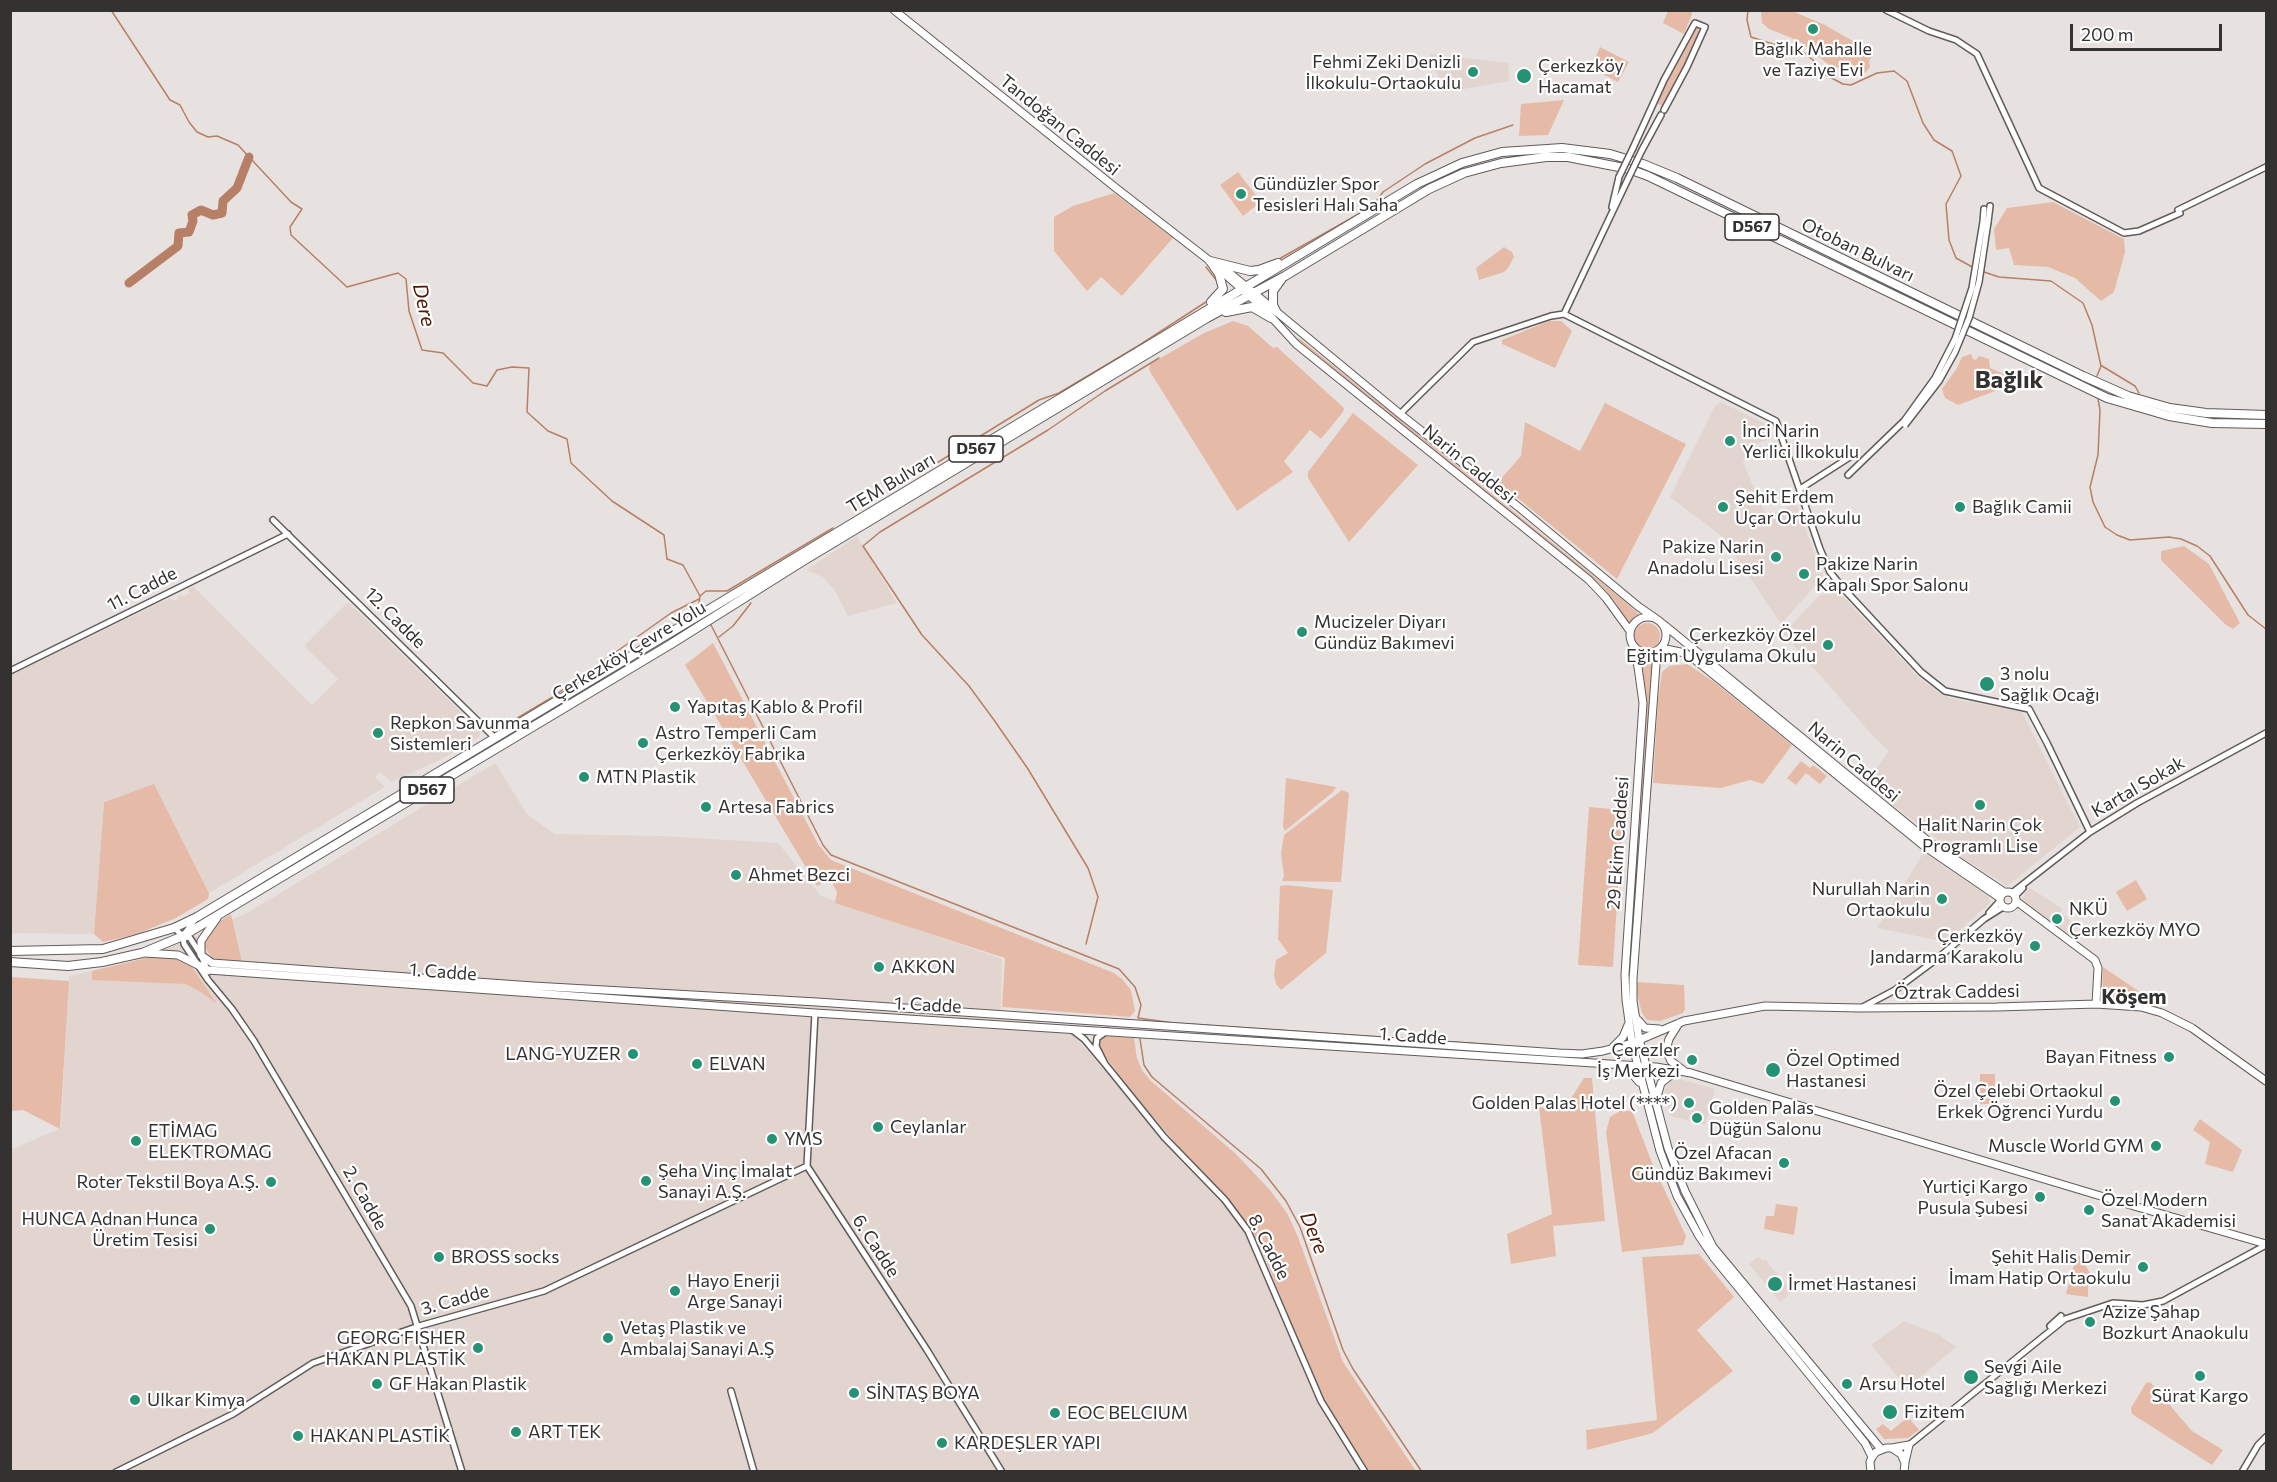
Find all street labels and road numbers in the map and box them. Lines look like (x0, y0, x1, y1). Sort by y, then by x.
street label: Tandoğan Caddesi (995, 70, 1125, 180)
street label: Otoban Bulvarı (1798, 213, 1918, 287)
road number: D567 (1725, 214, 1779, 240)
street label: Narin Caddesi (1418, 420, 1520, 508)
road number: D567 (949, 436, 1003, 462)
street label: TEM Bulvarı (843, 448, 939, 518)
street label: 11. Cadde (104, 562, 180, 616)
street label: 12. Cadde (360, 583, 430, 653)
street label: Çerkezköy Çevre Yolu (548, 597, 710, 705)
street label: Narin Caddesi (1804, 717, 1904, 807)
street label: Kartal Sokak (2088, 752, 2188, 822)
street label: 29 Ekim Caddesi (1603, 776, 1633, 910)
road number: D567 (400, 777, 454, 803)
street label: 1. Cadde (409, 959, 477, 985)
street label: Öztrak Caddesi (1894, 980, 2020, 1004)
street label: 1. Cadde (894, 992, 962, 1018)
street label: 1. Cadde (1379, 1023, 1447, 1049)
street label: 2. Cadde (338, 1162, 392, 1234)
street label: 6. Cadde (848, 1211, 904, 1281)
street label: 8. Cadde (1243, 1211, 1295, 1283)
street label: 3. Cadde (419, 1280, 491, 1320)

